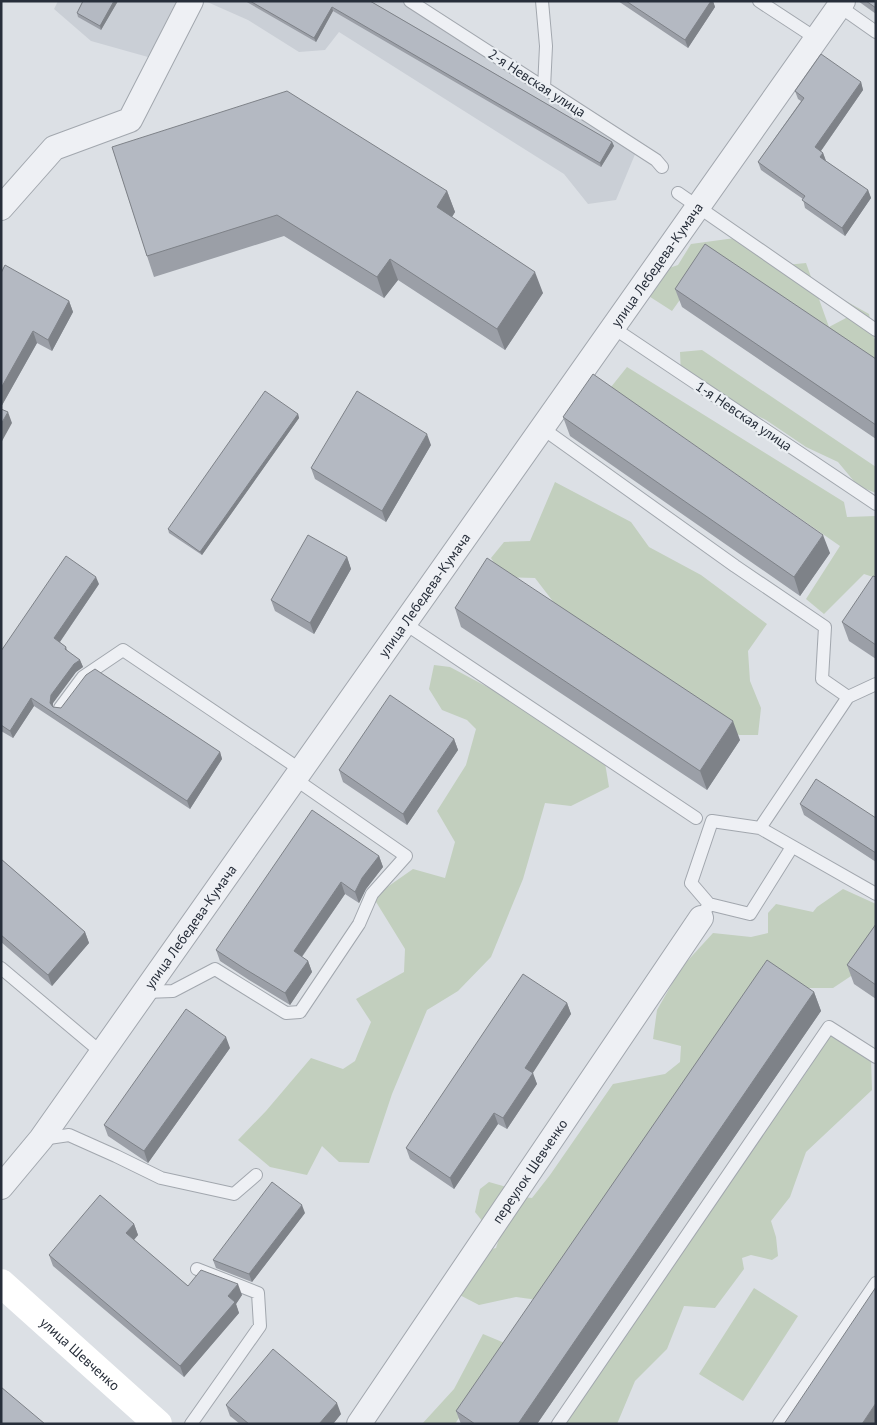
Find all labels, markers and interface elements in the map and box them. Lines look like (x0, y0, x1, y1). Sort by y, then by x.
street label: 2-я Невская улица (485, 45, 589, 121)
street label: улица Лебедева-Кумача (607, 199, 707, 330)
street label: 1-я Невская улица (692, 377, 796, 455)
street label: улица Лебедева-Кумача (374, 529, 474, 661)
street label: улица Лебедева-Кумача (140, 861, 241, 993)
street label: переулок Шевченко (488, 1116, 572, 1227)
street label: улица Шевченко (36, 1313, 124, 1394)

